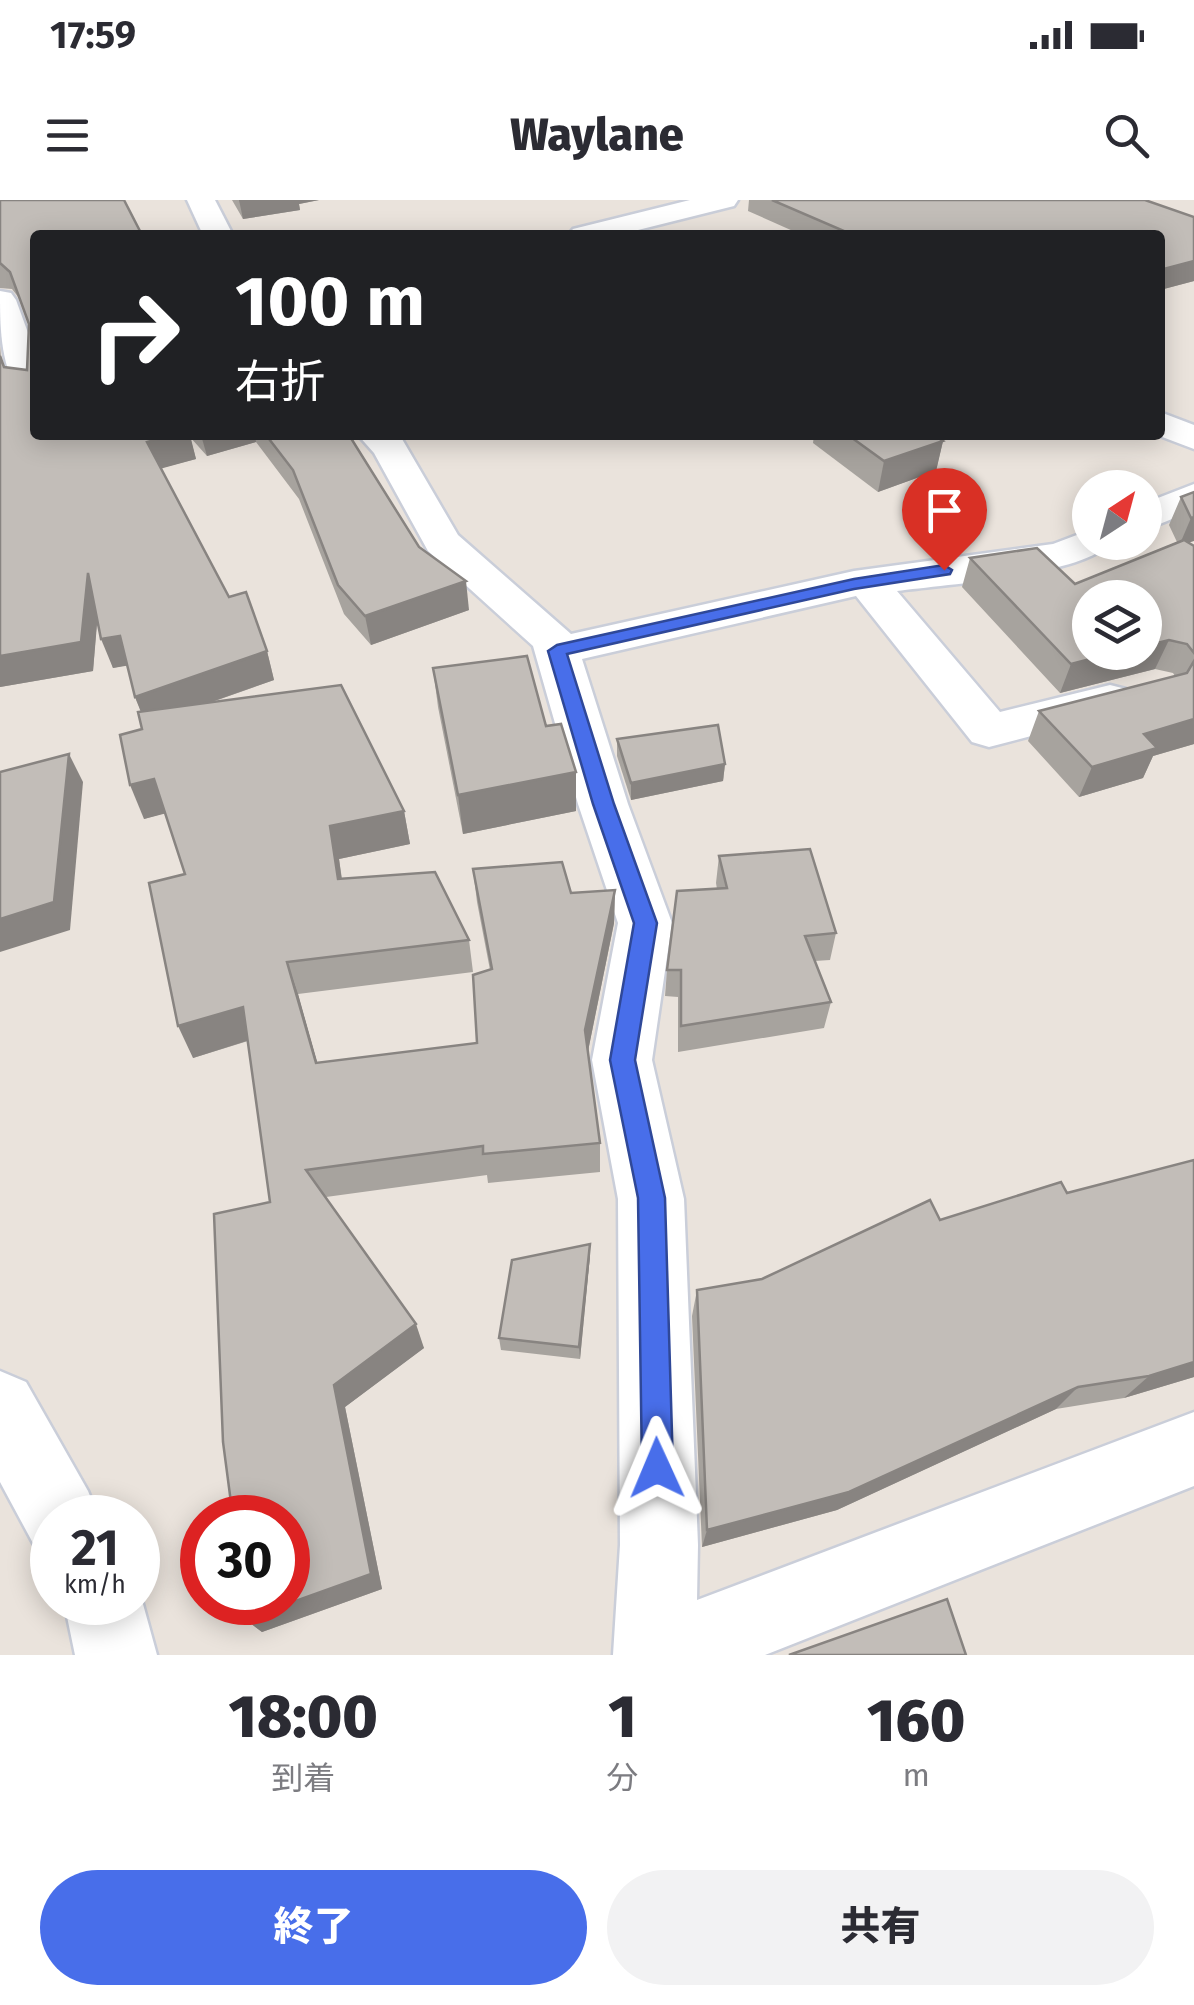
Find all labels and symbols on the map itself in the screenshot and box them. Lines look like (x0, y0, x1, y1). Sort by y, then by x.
pin (902, 468, 987, 571)
north arrow (1072, 470, 1162, 560)
position arrow (605, 1416, 709, 1520)
speed limit sign: 30 (180, 1495, 310, 1625)

